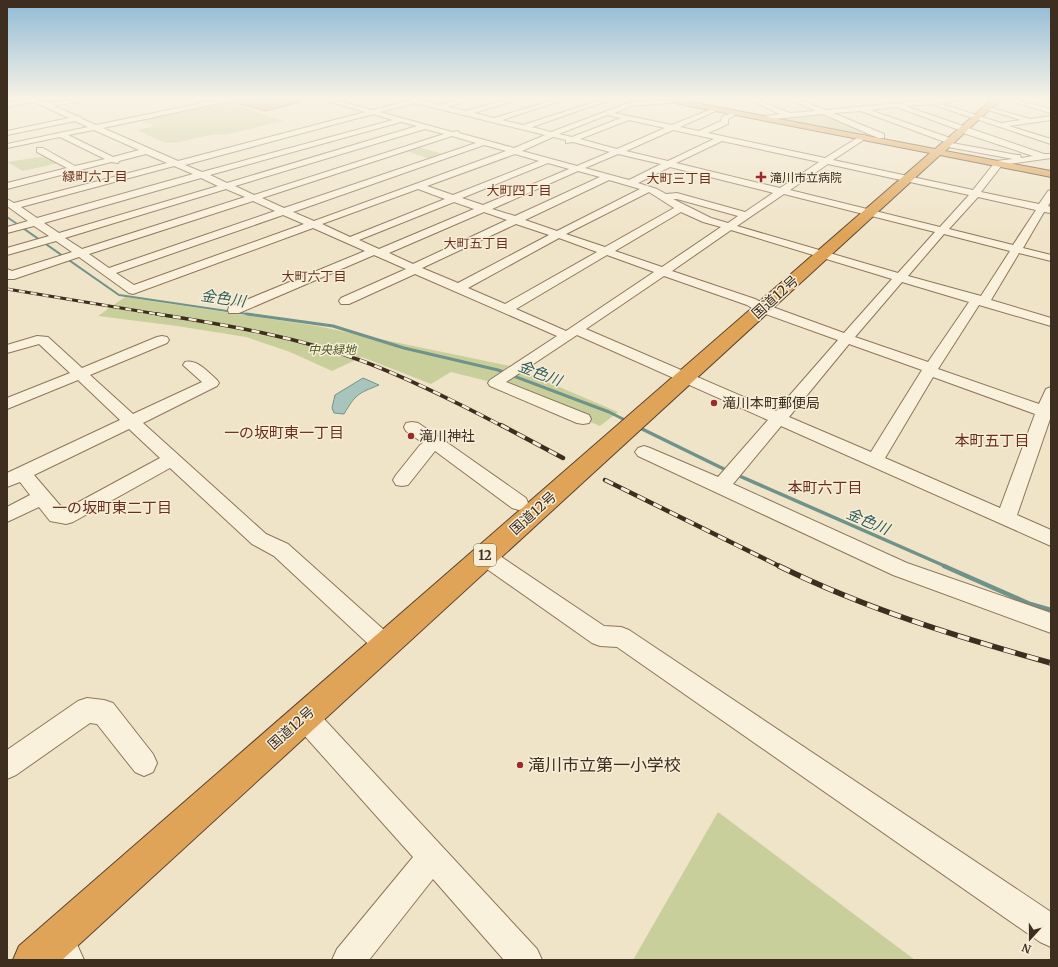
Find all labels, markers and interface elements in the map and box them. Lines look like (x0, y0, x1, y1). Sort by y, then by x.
district label: 緑町六丁目 (62, 168, 128, 185)
district label: 大町三丁目 (646, 170, 712, 187)
place label: 滝川市立病院 (770, 170, 842, 185)
marker: 滝川市立病院 (755, 171, 767, 183)
district label: 大町四丁目 (486, 182, 552, 199)
district label: 大町五丁目 (443, 235, 509, 252)
district label: 大町六丁目 (281, 268, 347, 285)
street label: 国道12号 (748, 271, 802, 323)
water label: 金色川 (199, 285, 249, 311)
park label: 中央緑地 (308, 342, 358, 357)
water label: 金色川 (516, 356, 566, 391)
place label: 滝川本町郵便局 (722, 394, 820, 412)
marker: 滝川本町郵便局 (709, 398, 719, 408)
district label: 一の坂町東一丁目 (224, 423, 344, 442)
place label: 滝川神社 (419, 427, 475, 445)
marker: 滝川神社 (406, 431, 416, 441)
district label: 本町五丁目 (954, 431, 1030, 450)
district label: 本町六丁目 (787, 478, 863, 497)
street label: 国道12号 (506, 487, 560, 539)
district label: 一の坂町東二丁目 (52, 498, 172, 517)
water label: 金色川 (844, 503, 894, 539)
road number: 12 (474, 544, 496, 566)
street label: 国道12号 (264, 702, 318, 754)
place label: 滝川市立第一小学校 (528, 754, 681, 776)
marker: 滝川市立第一小学校 (515, 760, 525, 770)
north arrow (1010, 919, 1050, 959)
text: N (1020, 940, 1033, 956)

